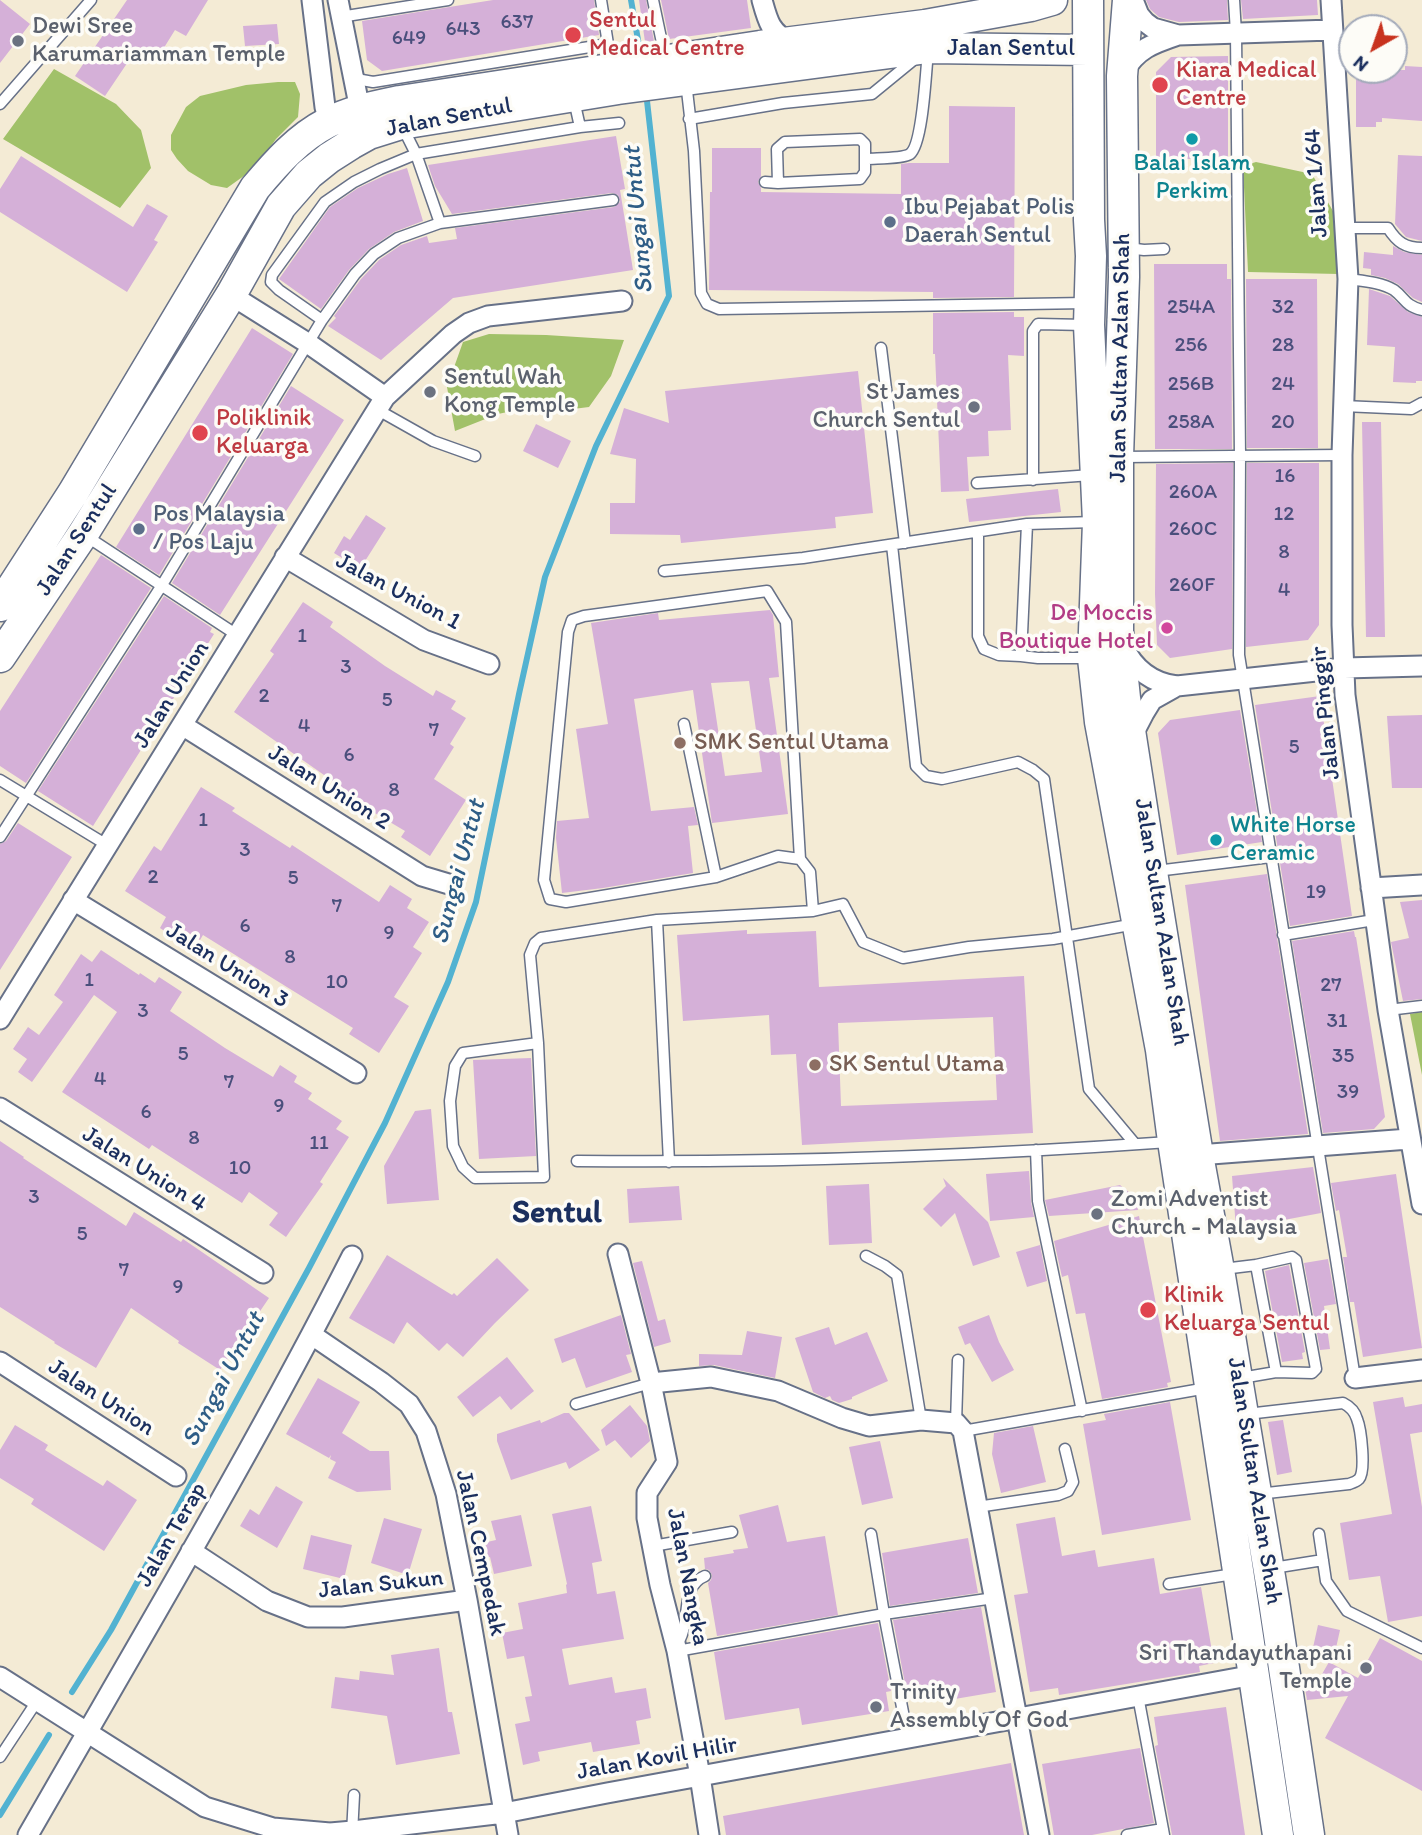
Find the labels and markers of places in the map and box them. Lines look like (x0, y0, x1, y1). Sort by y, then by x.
place label: Sentul Medical Centre (589, 7, 745, 63)
place label: Dewi Sree Karumariamman Temple (32, 13, 285, 69)
marker: Sentul Medical Centre (563, 25, 583, 45)
marker: Dewi Sree Karumariamman Temple (10, 33, 26, 49)
place label: Kiara Medical Centre (1176, 57, 1317, 113)
marker: Kiara Medical Centre (1150, 75, 1170, 95)
marker: Balai Islam Perkim (1184, 131, 1200, 147)
place label: Balai Islam Perkim (1133, 150, 1251, 206)
place label: Ibu Pejabat Polis Daerah Sentul (904, 194, 1075, 250)
marker: Ibu Pejabat Polis Daerah Sentul (882, 214, 898, 230)
place label: Sentul Wah Kong Temple (444, 364, 575, 420)
place label: St James Church Sentul (812, 379, 960, 435)
marker: Sentul Wah Kong Temple (422, 384, 438, 400)
marker: St James Church Sentul (966, 399, 982, 415)
place label: Poliklinik Keluarga (216, 405, 311, 461)
marker: Poliklinik Keluarga (190, 423, 210, 443)
place label: Pos Malaysia / Pos Laju (153, 501, 285, 557)
marker: Pos Malaysia / Pos Laju (131, 521, 147, 537)
place label: De Moccis Boutique Hotel (999, 600, 1153, 656)
marker: De Moccis Boutique Hotel (1159, 620, 1175, 636)
place label: SMK Sentul Utama (694, 729, 889, 757)
marker: SMK Sentul Utama (672, 735, 688, 751)
place label: White Horse Ceramic (1230, 812, 1356, 868)
marker: White Horse Ceramic (1208, 832, 1224, 848)
place label: SK Sentul Utama (829, 1051, 1004, 1079)
marker: SK Sentul Utama (807, 1057, 823, 1073)
place label: Zomi Adventist Church - Malaysia (1111, 1186, 1297, 1242)
marker: Zomi Adventist Church - Malaysia (1089, 1206, 1105, 1222)
place label: Klinik Keluarga Sentul (1164, 1282, 1330, 1338)
marker: Klinik Keluarga Sentul (1138, 1300, 1158, 1320)
place label: Sri Thandayuthapani Temple (1139, 1640, 1352, 1696)
marker: Sri Thandayuthapani Temple (1358, 1660, 1374, 1676)
place label: Trinity Assembly Of God (890, 1679, 1068, 1735)
marker: Trinity Assembly Of God (868, 1699, 884, 1715)

